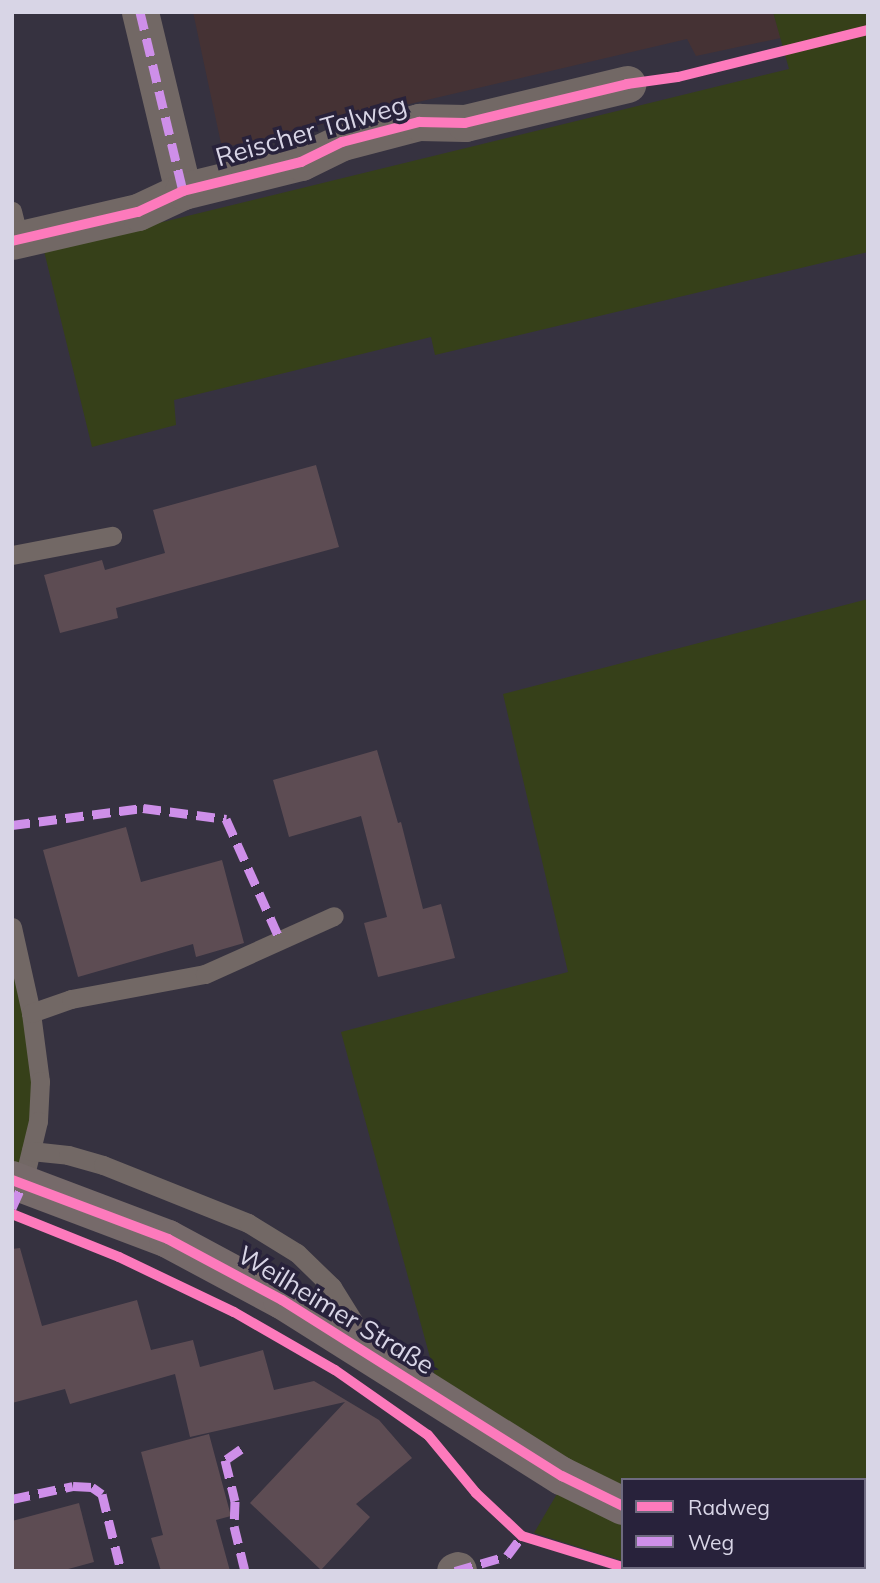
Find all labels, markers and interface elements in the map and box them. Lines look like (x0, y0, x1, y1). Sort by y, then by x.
street label: Reischer Talweg (212, 89, 410, 173)
street label: Weilheimer Straße (232, 1239, 440, 1381)
legend (621, 1478, 866, 1569)
text: Radweg (688, 1494, 770, 1520)
text: Weg (688, 1529, 734, 1555)

